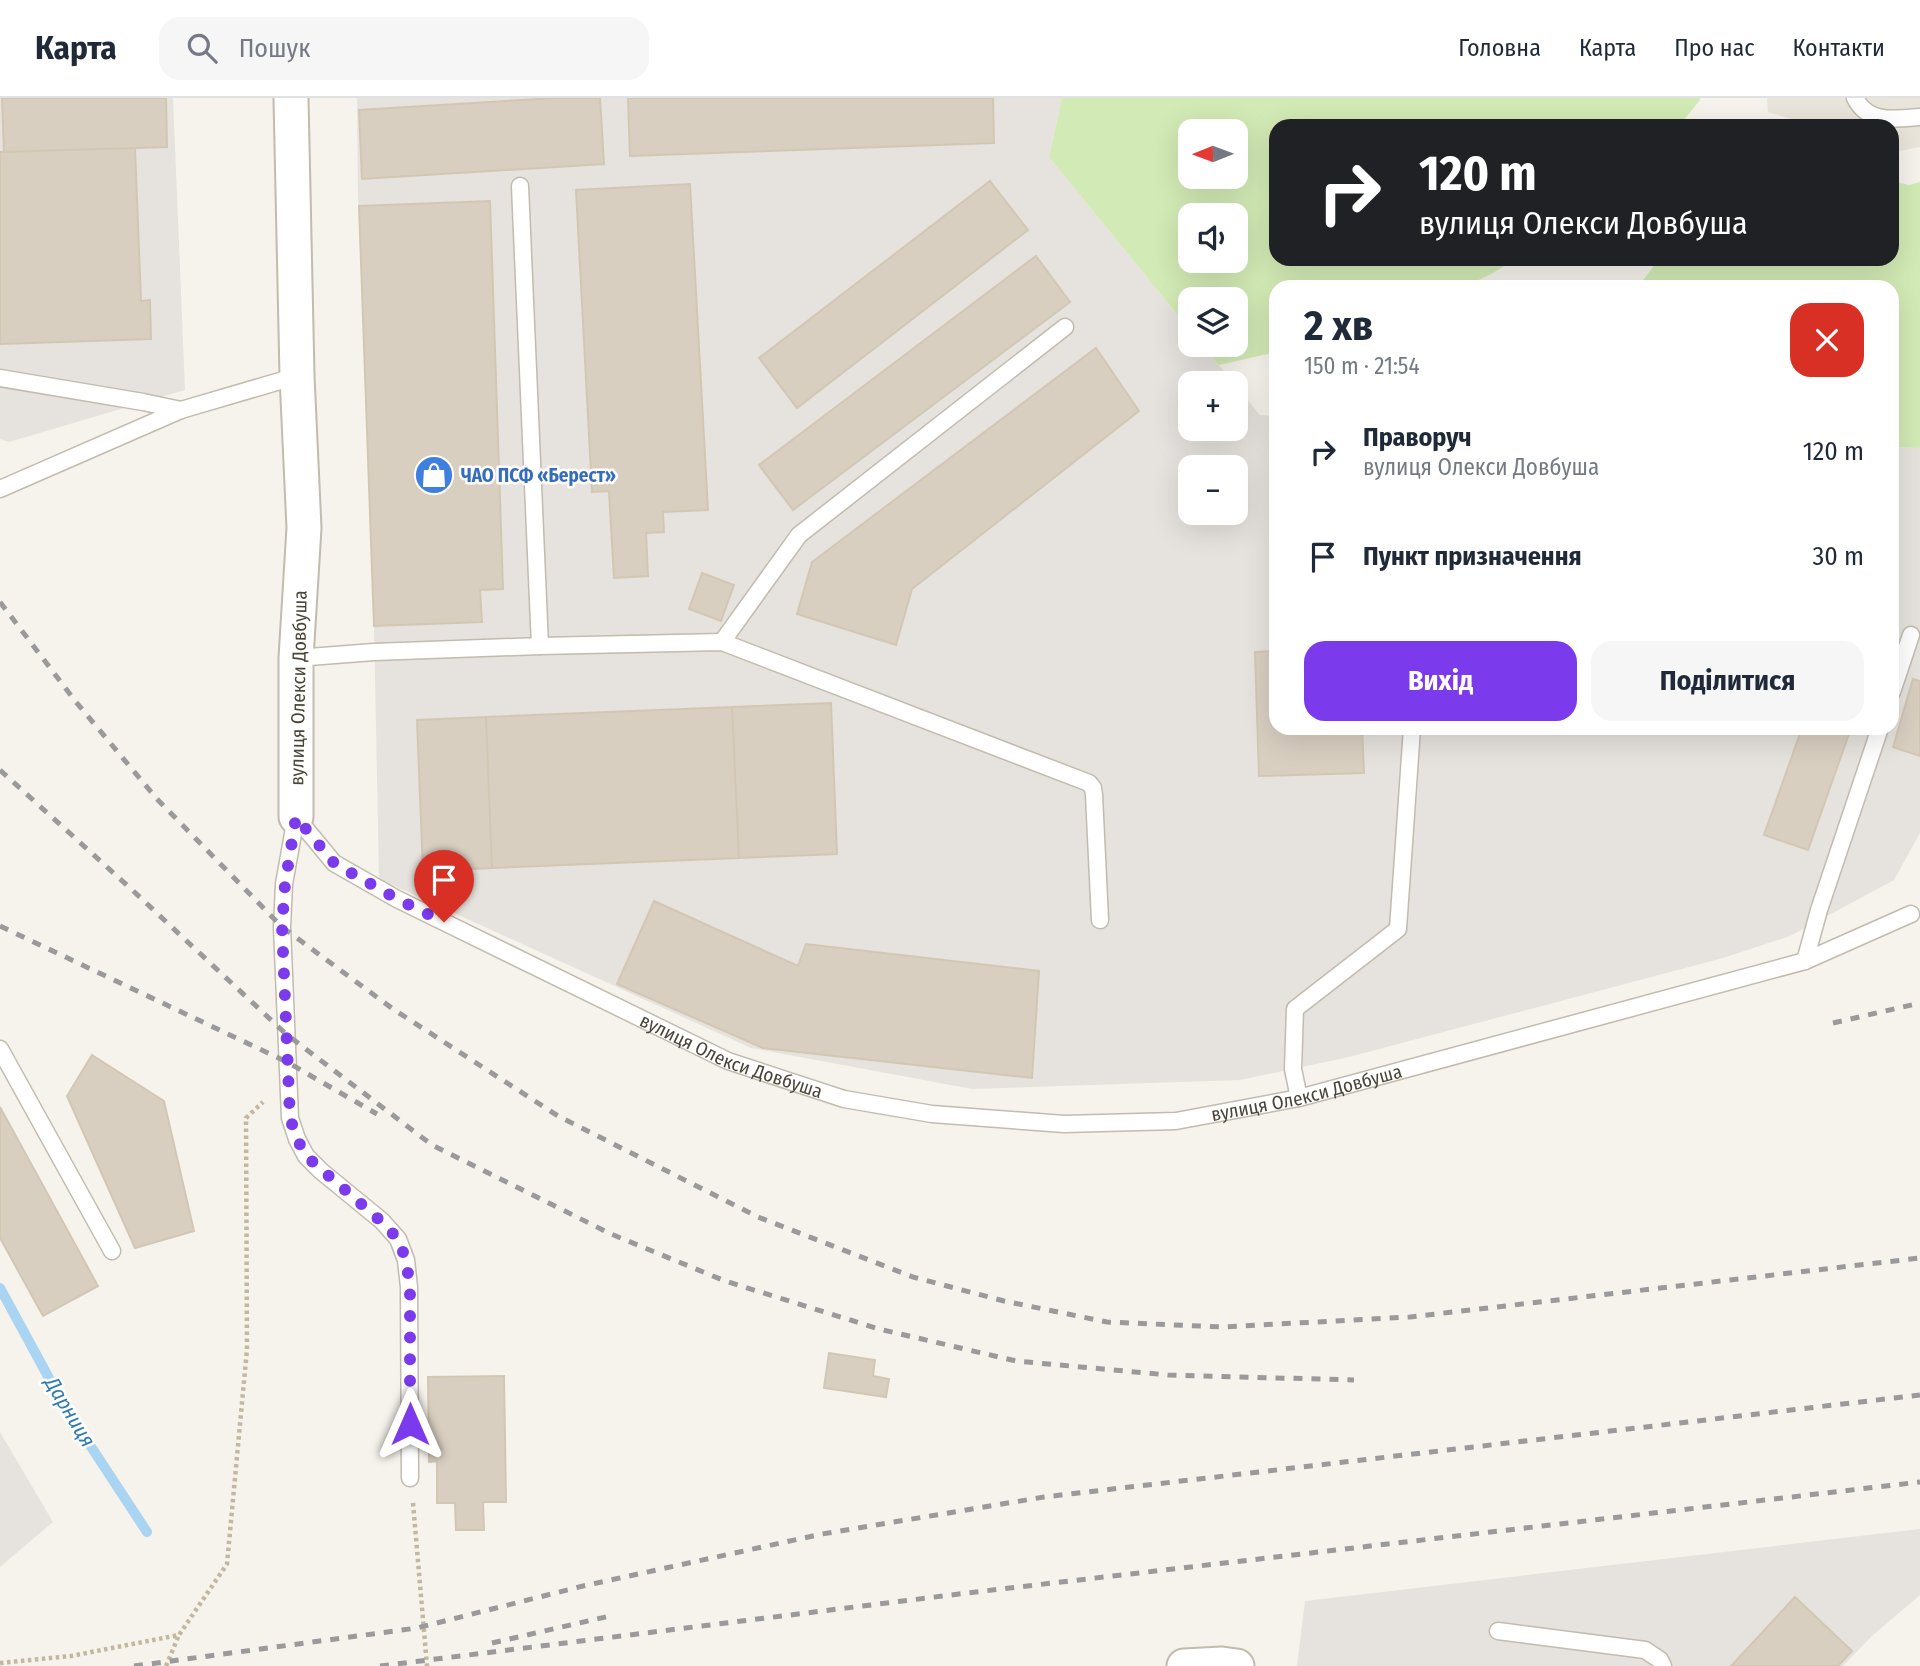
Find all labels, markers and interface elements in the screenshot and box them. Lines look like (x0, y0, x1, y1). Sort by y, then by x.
search box (159, 17, 649, 80)
text: Карта (35, 28, 117, 68)
icon: search (183, 29, 221, 67)
text: Пошук (239, 33, 310, 64)
text: Головна (1458, 34, 1541, 62)
text: Карта (1579, 34, 1636, 62)
text: Про нас (1674, 34, 1755, 62)
text: Контакти (1793, 34, 1885, 62)
north arrow (1178, 119, 1248, 189)
map controls (1178, 119, 1248, 525)
text: 120 m (1419, 144, 1537, 203)
icon: right (1304, 147, 1395, 238)
button: sound (1178, 203, 1248, 273)
text: вулиця Олекси Довбуша (1419, 204, 1748, 242)
button: layers (1178, 287, 1248, 357)
text: 2 хв (1304, 301, 1373, 351)
button: close (1790, 303, 1864, 377)
text: 150 m · 21:54 (1304, 352, 1420, 380)
button: + (1178, 371, 1248, 441)
text: Праворуч (1363, 422, 1472, 453)
icon: right (1304, 433, 1342, 471)
text: 120 m (1803, 436, 1864, 467)
text: вулиця Олекси Довбуша (1363, 453, 1599, 481)
shop icon: ЧАО ПСФ «Берест» (413, 454, 455, 496)
button: − (1178, 455, 1248, 525)
place label: ЧАО ПСФ «Берест» (461, 464, 616, 487)
icon: arrive (1304, 538, 1342, 576)
text: Пункт призначення (1363, 541, 1582, 572)
text: 30 m (1813, 541, 1864, 572)
street label: вулиця Олекси Довбуша (285, 590, 312, 786)
button: Вихід (1304, 641, 1577, 721)
button: Поділитися (1591, 641, 1864, 721)
pin (414, 850, 474, 922)
icon: arrive (425, 861, 463, 899)
street label: вулиця Олекси Довбуша (636, 1009, 825, 1103)
street label: вулиця Олекси Довбуша (1209, 1060, 1404, 1126)
water label: Дарниця (38, 1371, 101, 1452)
position arrow (373, 1387, 447, 1461)

